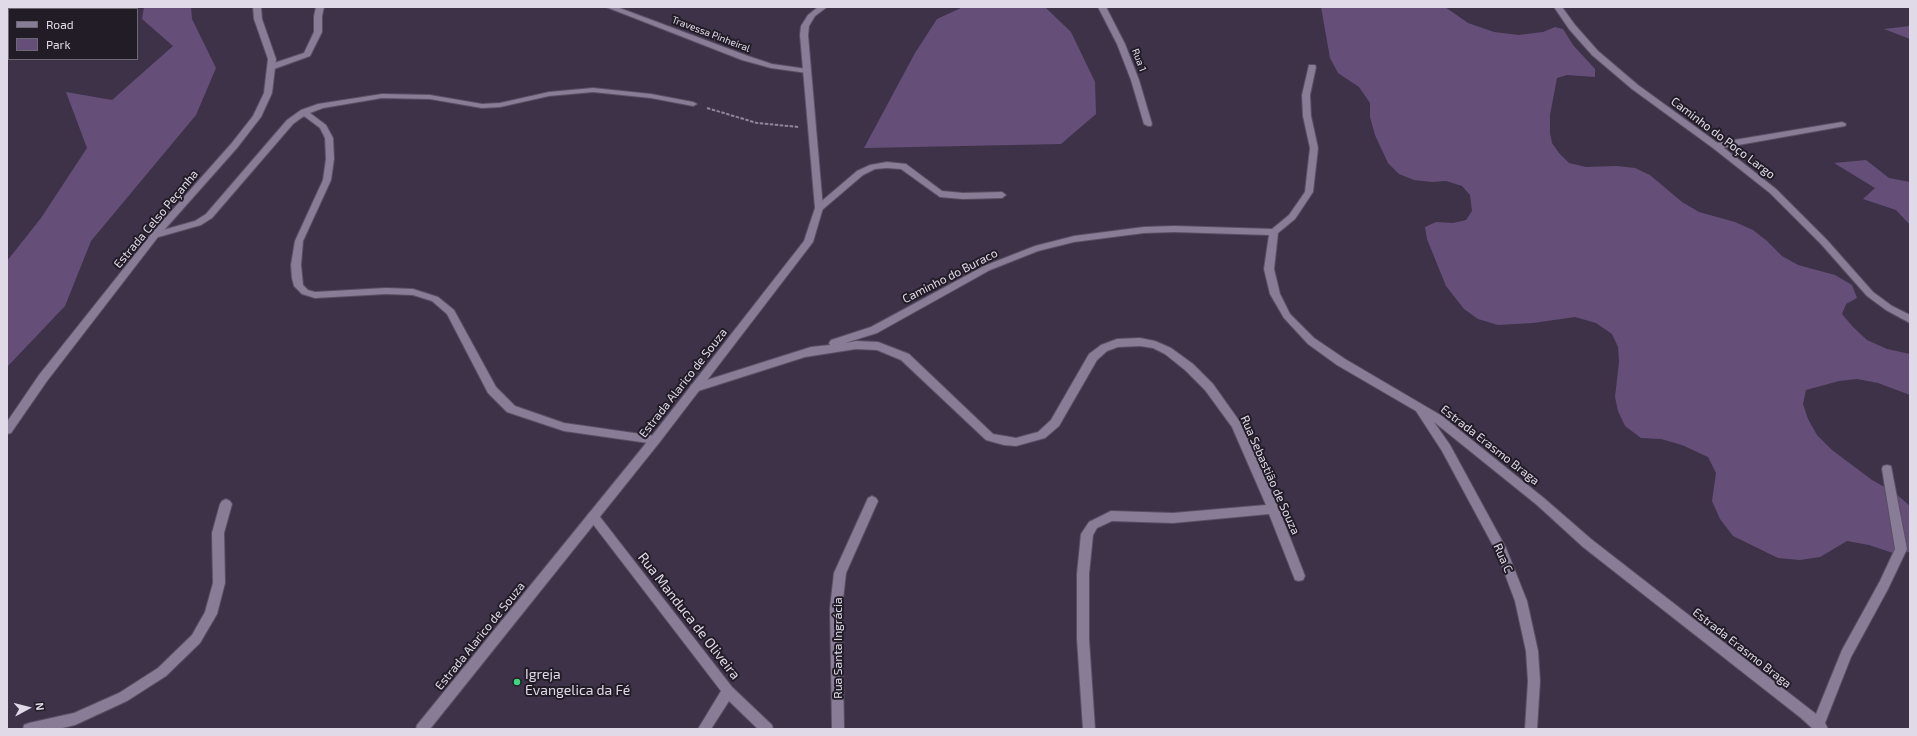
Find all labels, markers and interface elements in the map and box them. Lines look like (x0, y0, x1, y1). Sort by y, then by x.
legend (8, 8, 138, 60)
street label: Travessa Pinheiral (670, 13, 752, 55)
text: Road (46, 17, 74, 31)
text: Park (46, 37, 71, 51)
street label: Rua 1 (1129, 47, 1149, 73)
street label: Caminho do Poço Largo (1668, 94, 1778, 182)
street label: Estrada Celso Peçanha (111, 167, 201, 271)
street label: Caminho do Buraco (900, 246, 1000, 306)
street label: Estrada Alarico de Souza (636, 325, 730, 441)
street label: Estrada Erasmo Braga (1438, 402, 1542, 488)
street label: Rua Sebastião de Souza (1237, 413, 1303, 537)
street label: Rua C (1490, 541, 1516, 575)
street label: Rua Manduca de Oliveira (634, 549, 744, 683)
street label: Estrada Alarico de Souza (432, 579, 528, 693)
street label: Rua Santa Ingrácia (831, 597, 845, 699)
street label: Estrada Erasmo Braga (1690, 605, 1794, 691)
place label: Igreja Evangelica da Fé (525, 666, 630, 698)
marker: Igreja Evangelica da Fé (512, 677, 522, 687)
north arrow (8, 688, 48, 728)
text: N (33, 702, 47, 711)

